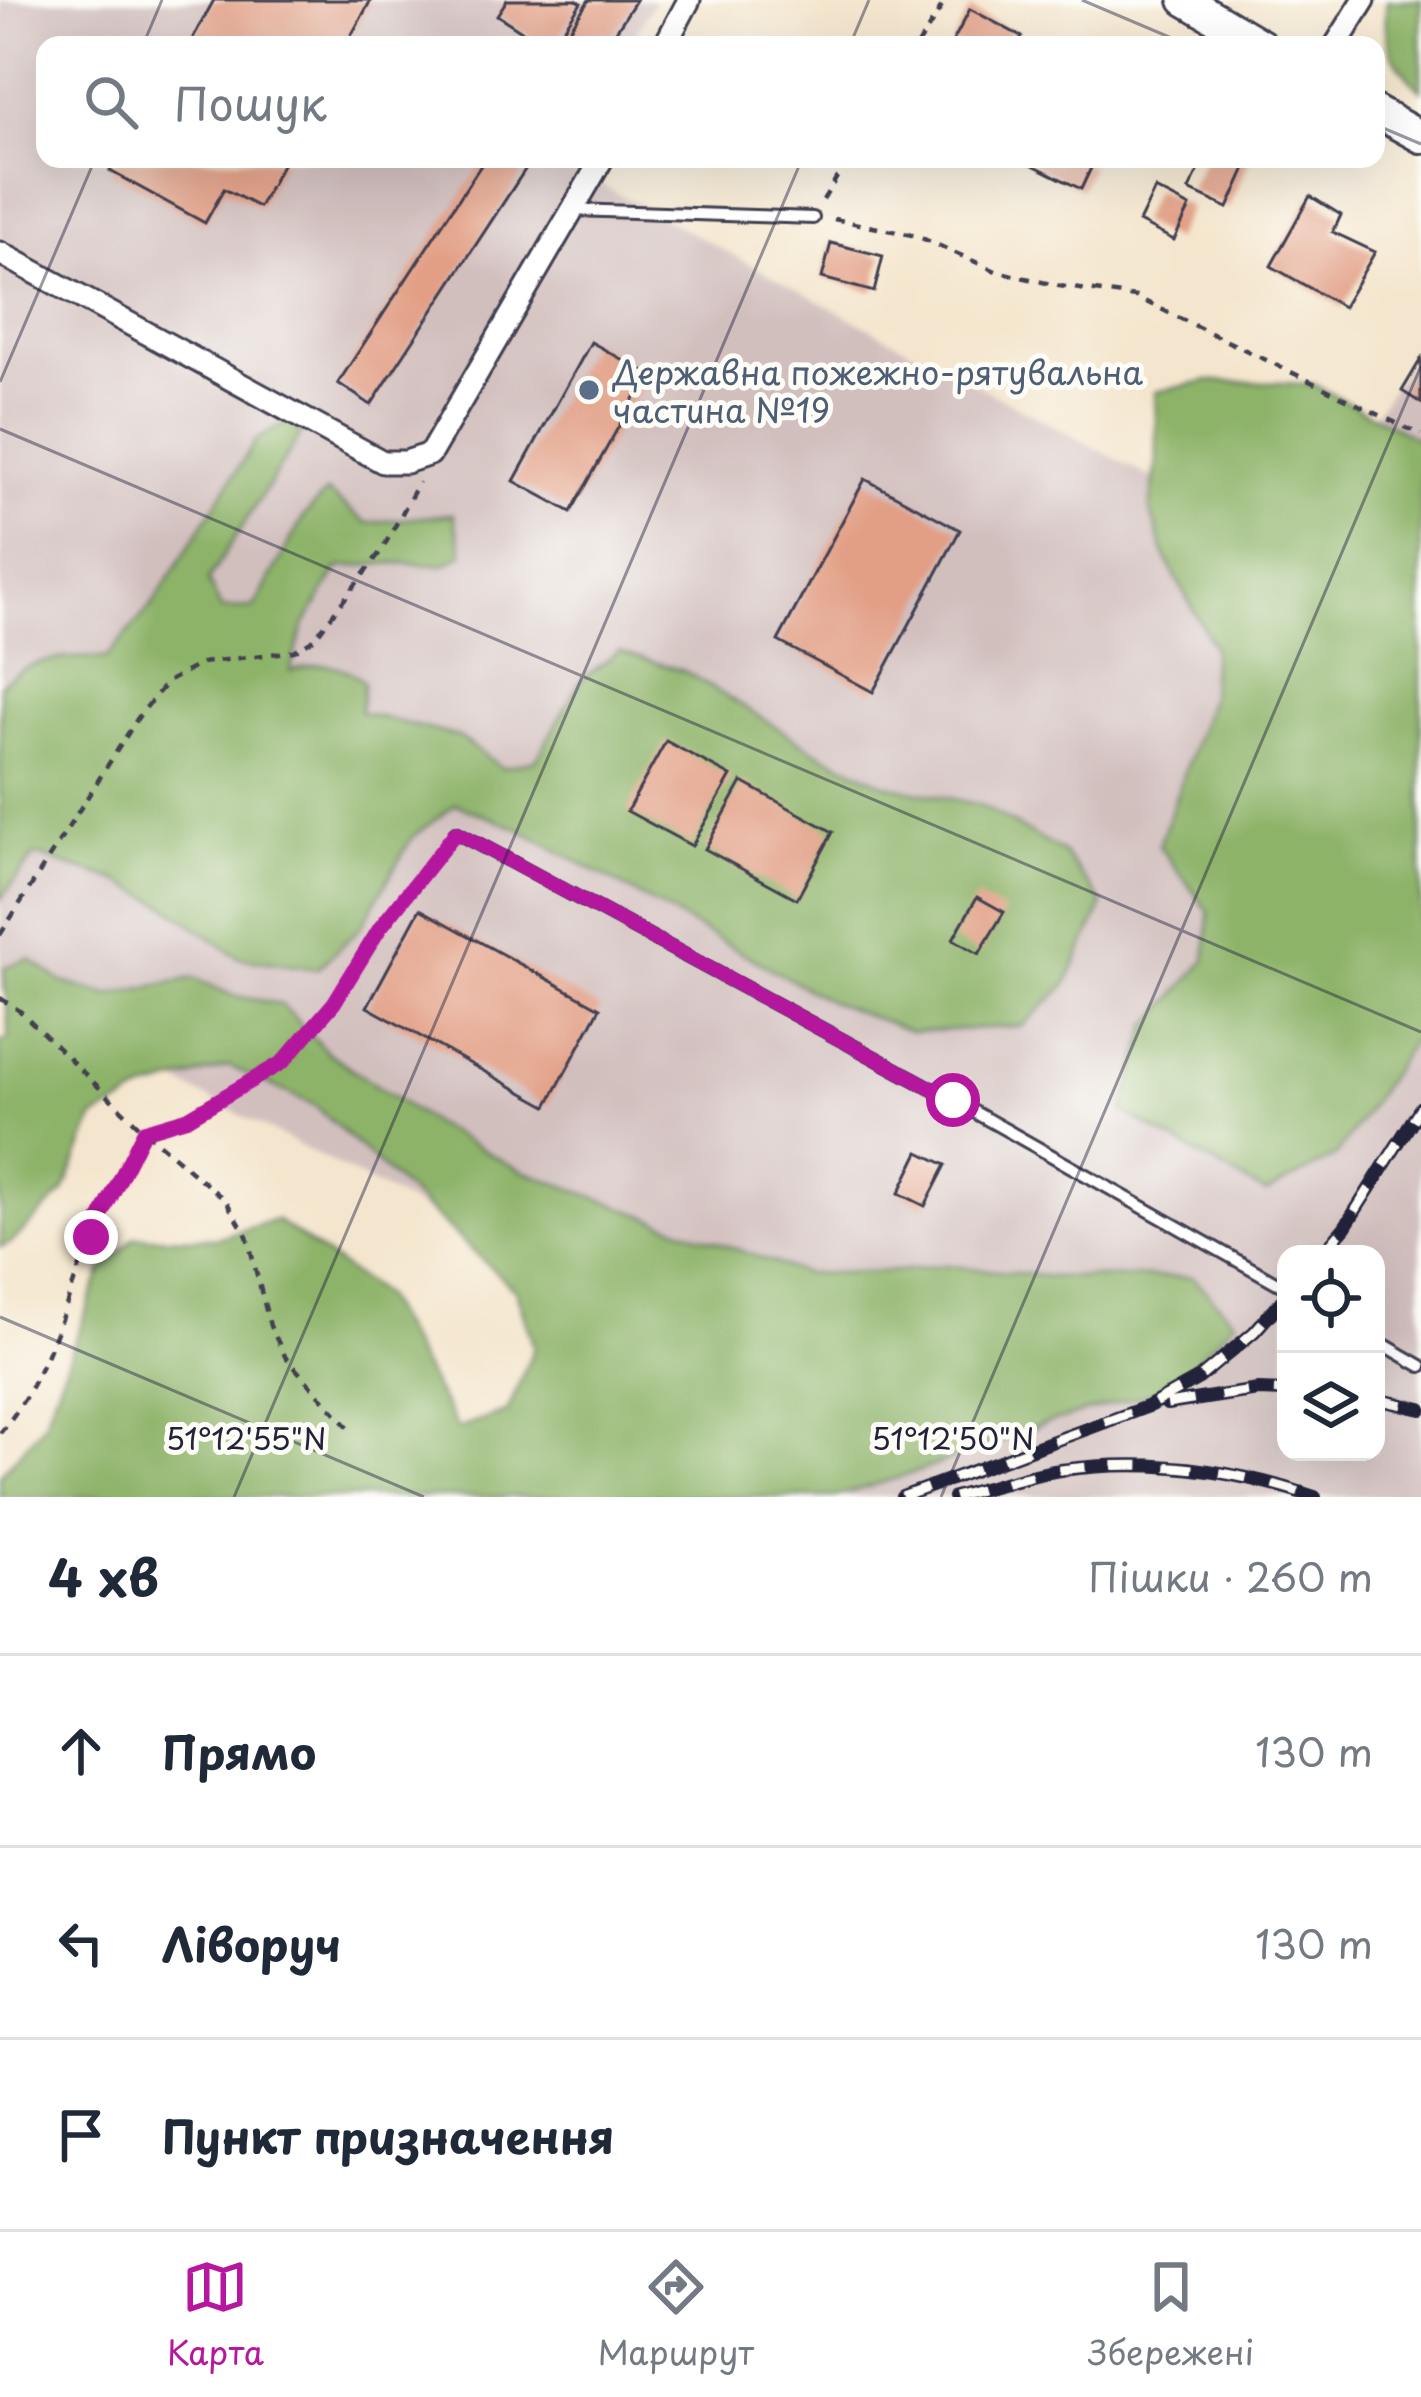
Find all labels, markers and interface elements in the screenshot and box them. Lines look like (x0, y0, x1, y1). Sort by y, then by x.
search box (36, 36, 1385, 168)
text: Пошук (174, 68, 327, 136)
icon: search (78, 69, 144, 135)
place label: Державна пожежно-рятувальна частина №19 (612, 346, 1144, 434)
marker: Державна пожежно-рятувальна частина №19 (576, 377, 602, 403)
route start (926, 1073, 980, 1127)
route end (64, 1210, 118, 1264)
map controls (1277, 1245, 1385, 1461)
button: locate (1277, 1245, 1385, 1353)
button: layers (1277, 1353, 1385, 1461)
text: 51°12'55"N (166, 1415, 326, 1460)
text: 51°12'50"N (872, 1415, 1034, 1460)
text: 4 хв (48, 1537, 159, 1614)
text: Пішки · 260 m (1088, 1546, 1373, 1605)
text: Прямо (162, 1717, 316, 1785)
icon: ahead (48, 1718, 114, 1784)
text: 130 m (1255, 1721, 1373, 1780)
text: Ліворуч (162, 1909, 341, 1977)
icon: left (48, 1910, 114, 1976)
text: 130 m (1255, 1913, 1373, 1972)
text: Пункт призначення (162, 2101, 614, 2169)
icon: arrive (48, 2102, 114, 2168)
tab: Карта (167, 2254, 264, 2376)
tab: Маршрут (598, 2254, 754, 2376)
tab: Збережені (1088, 2254, 1254, 2376)

